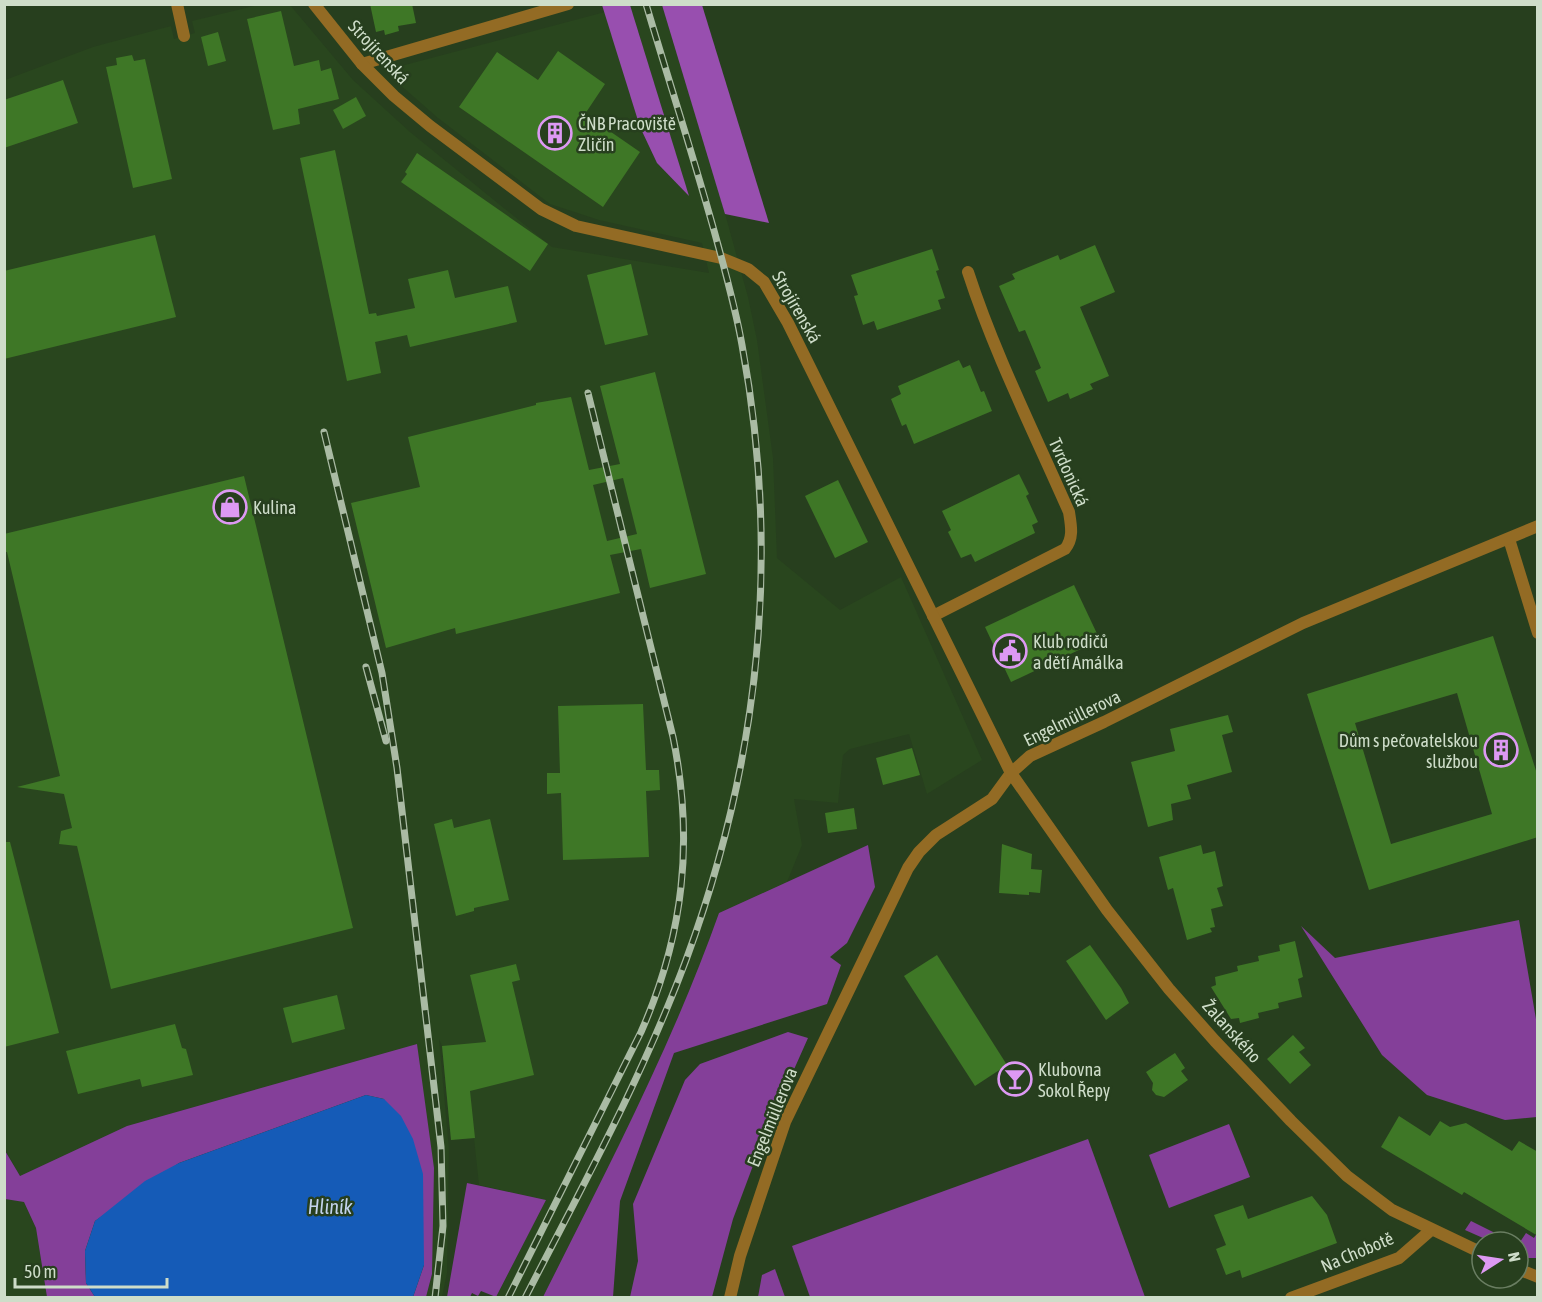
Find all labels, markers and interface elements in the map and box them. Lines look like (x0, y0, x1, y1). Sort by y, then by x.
street label: Strojírenská (344, 16, 414, 88)
place label: ČNB Pracoviště Zličín (578, 113, 676, 155)
building icon: ČNB Pracoviště Zličín (537, 115, 573, 151)
street label: Strojírenská (768, 267, 826, 347)
street label: Tvrdonická (1045, 435, 1093, 509)
shop icon: Kulina (212, 489, 248, 525)
place label: Kulina (253, 497, 296, 518)
place label: Klub rodičů a dětí Amálka (1033, 631, 1124, 673)
public building icon: Klub rodičů a dětí Amálka (992, 633, 1028, 669)
street label: Engelmüllerova (1020, 686, 1124, 750)
place label: Dům s pečovatelskou službou (1339, 730, 1478, 772)
building icon: Dům s pečovatelskou službou (1483, 732, 1519, 768)
street label: Žalanského (1198, 995, 1266, 1067)
place label: Klubovna Sokol Řepy (1038, 1059, 1110, 1101)
bar icon: Klubovna Sokol Řepy (997, 1061, 1033, 1097)
street label: Engelmüllerova (743, 1064, 801, 1170)
water label: Hliník (308, 1195, 353, 1218)
street label: Na Chobotě (1317, 1227, 1397, 1277)
north arrow (1470, 1230, 1530, 1290)
text: N (1505, 1250, 1524, 1263)
scale bar (15, 1251, 166, 1289)
text: 50 m (24, 1261, 56, 1282)

